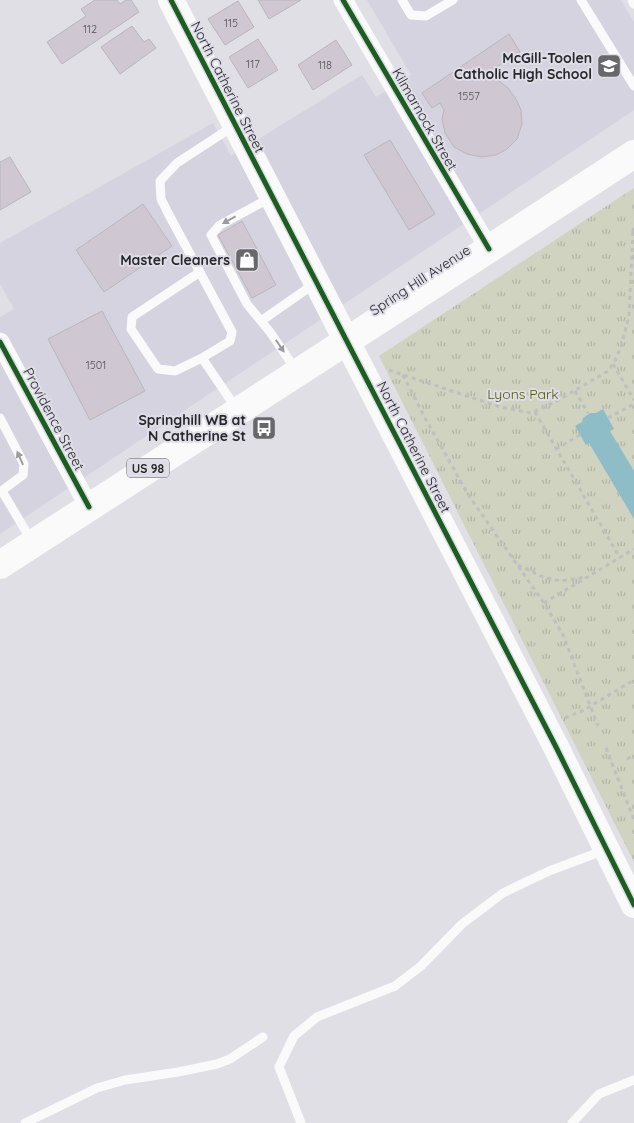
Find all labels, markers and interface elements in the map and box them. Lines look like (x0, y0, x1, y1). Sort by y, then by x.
house number: 115 (224, 16, 238, 30)
street label: North Catherine Street (187, 18, 269, 156)
house number: 112 (83, 22, 97, 36)
place label: McGill-Toolen Catholic High School (454, 49, 592, 83)
school or university icon: McGill-Toolen Catholic High School (596, 53, 622, 79)
house number: 117 (246, 57, 260, 71)
house number: 118 (318, 58, 332, 72)
street label: Kilmarnock Street (388, 64, 462, 174)
house number: 1557 (458, 89, 480, 103)
one-way arrow (222, 216, 236, 225)
street label: Spring Hill Avenue (366, 241, 474, 319)
shop icon: Master Cleaners (234, 247, 260, 273)
place label: Master Cleaners (120, 251, 230, 269)
one-way arrow (275, 340, 285, 353)
house number: 1501 (86, 358, 106, 372)
street label: Providence Street (19, 364, 89, 474)
street label: North Catherine Street (373, 378, 455, 516)
park label: Lyons Park (487, 385, 559, 403)
place label: Springhill WB at N Catherine St (138, 411, 246, 445)
bus stop icon: Springhill WB at N Catherine St (251, 415, 277, 441)
one-way arrow (16, 451, 24, 465)
road number: US 98 (127, 458, 169, 478)

